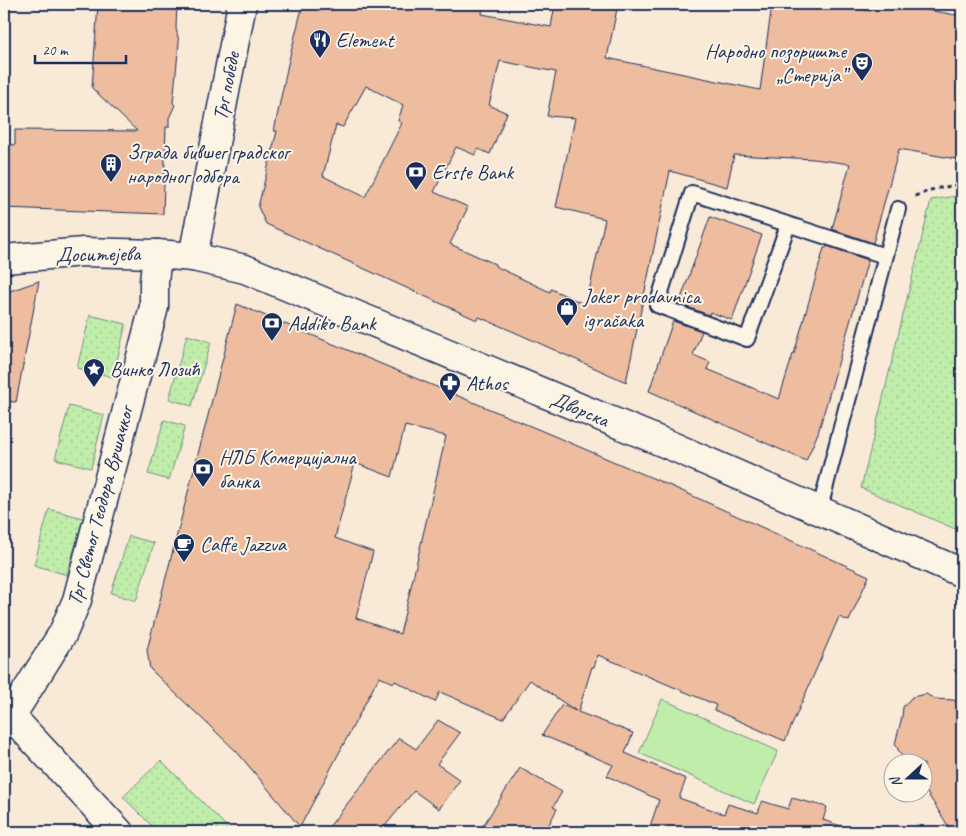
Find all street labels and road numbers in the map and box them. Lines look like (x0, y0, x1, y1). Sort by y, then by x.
street label: Трг победе (207, 49, 246, 122)
street label: Доситејева (55, 240, 142, 268)
street label: Дворска (547, 385, 614, 433)
street label: Трг Светог Теодора Вршачког (61, 400, 140, 608)

